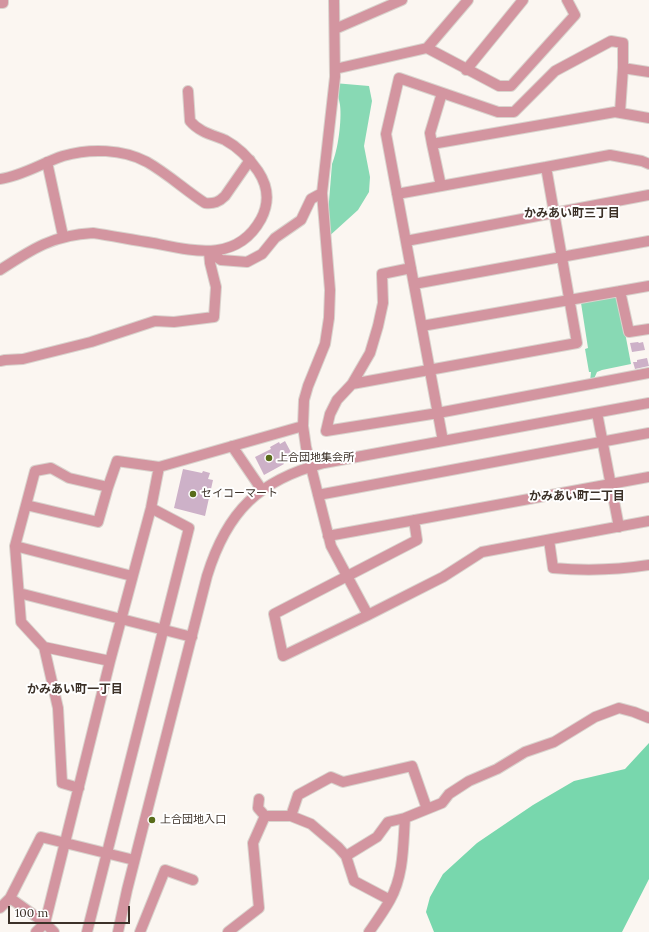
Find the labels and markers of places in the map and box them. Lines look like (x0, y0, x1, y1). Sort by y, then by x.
place label: 上合団地集会所 (277, 451, 354, 465)
marker: 上合団地集会所 (264, 453, 274, 463)
place label: セイコーマート (201, 487, 278, 501)
marker: セイコーマート (188, 489, 198, 499)
place label: 上合団地入口 (160, 813, 226, 827)
marker: 上合団地入口 (147, 815, 157, 825)

